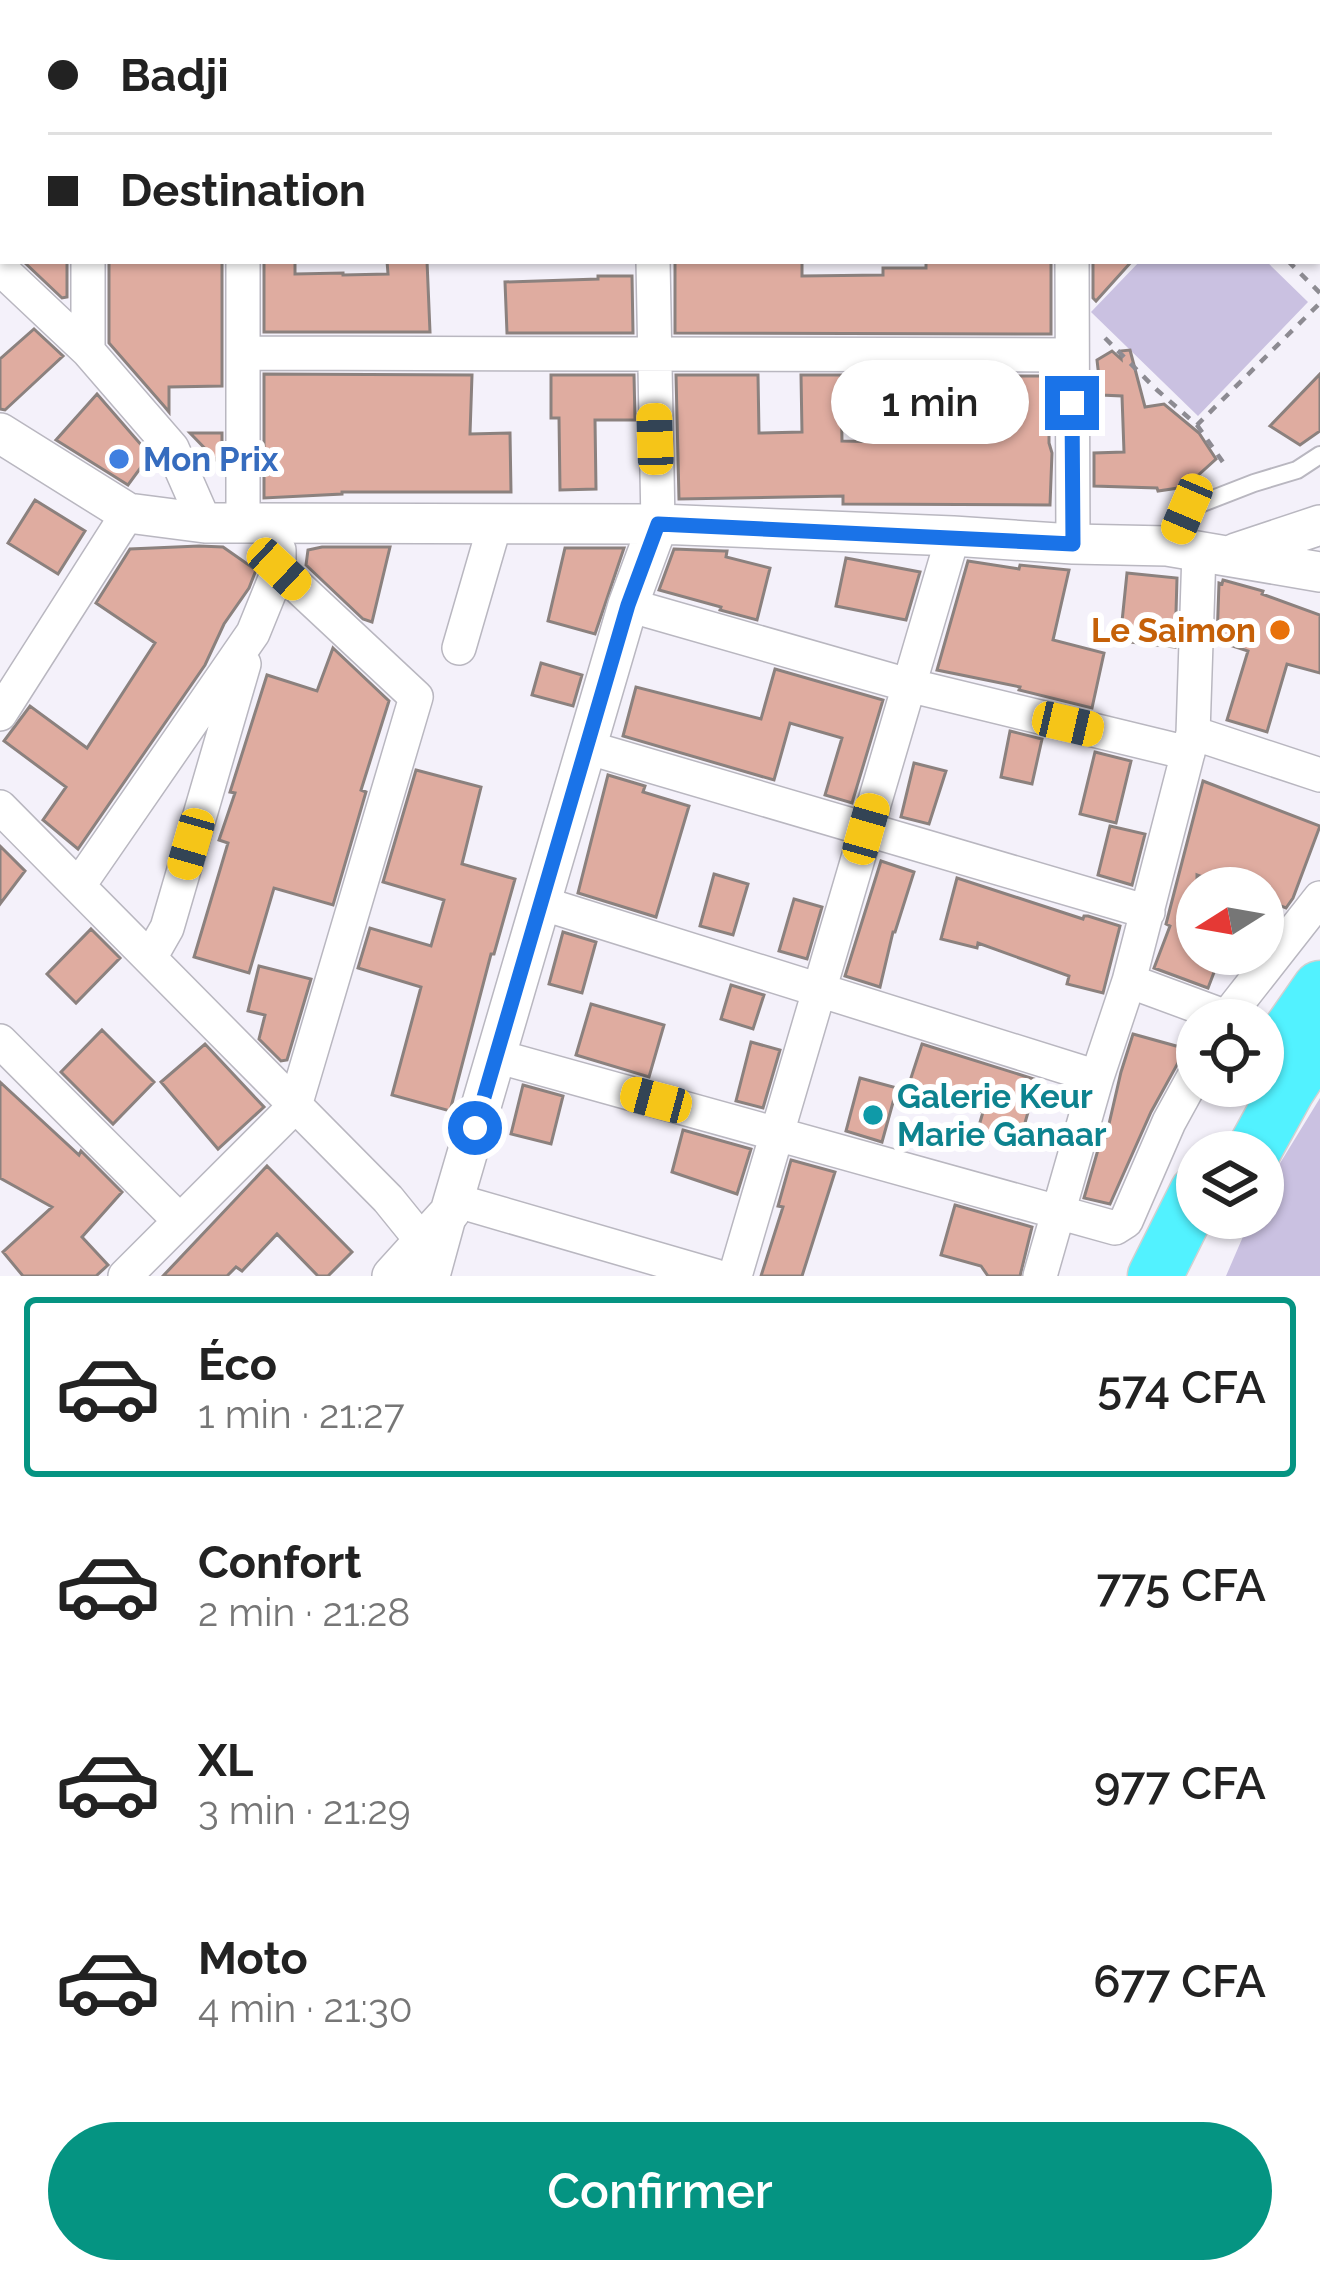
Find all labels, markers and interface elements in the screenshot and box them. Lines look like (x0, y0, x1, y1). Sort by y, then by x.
text: Badji (120, 49, 229, 102)
text: Destination (120, 164, 366, 217)
callout: 1 min (832, 361, 1030, 445)
route end (1045, 376, 1099, 430)
text: 1 min (882, 379, 978, 425)
car (636, 402, 674, 476)
place label: Mon Prix (143, 440, 279, 479)
marker: Mon Prix (106, 446, 132, 472)
car (1156, 469, 1218, 549)
car (240, 531, 318, 607)
place label: Le Saimon (1091, 611, 1256, 650)
marker: Le Saimon (1267, 617, 1293, 643)
car (1029, 698, 1107, 750)
car (839, 789, 893, 869)
car (164, 804, 218, 884)
north arrow (1176, 867, 1284, 975)
map controls (1176, 867, 1284, 1239)
button: locate (1176, 999, 1284, 1107)
car (617, 1073, 695, 1127)
place label: Galerie Keur Marie Ganaar (897, 1077, 1107, 1154)
route start (448, 1101, 502, 1155)
marker: Galerie Keur Marie Ganaar (860, 1102, 886, 1128)
button: layers (1176, 1131, 1284, 1239)
icon: car (54, 1333, 162, 1441)
text: Éco (198, 1338, 277, 1391)
text: 574 CFA (1097, 1361, 1266, 1414)
text: 1 min · 21:27 (198, 1391, 405, 1437)
icon: car (54, 1531, 162, 1639)
text: Confort (198, 1536, 361, 1589)
text: 775 CFA (1096, 1559, 1266, 1612)
text: 2 min · 21:28 (198, 1589, 410, 1635)
icon: car (54, 1729, 162, 1837)
text: XL (198, 1734, 253, 1787)
text: 977 CFA (1094, 1757, 1266, 1810)
text: 3 min · 21:29 (198, 1787, 411, 1833)
icon: car (54, 1927, 162, 2035)
text: Moto (198, 1932, 308, 1985)
text: 677 CFA (1093, 1955, 1266, 2008)
text: 4 min · 21:30 (198, 1985, 413, 2031)
button: Confirmer (48, 2122, 1272, 2260)

